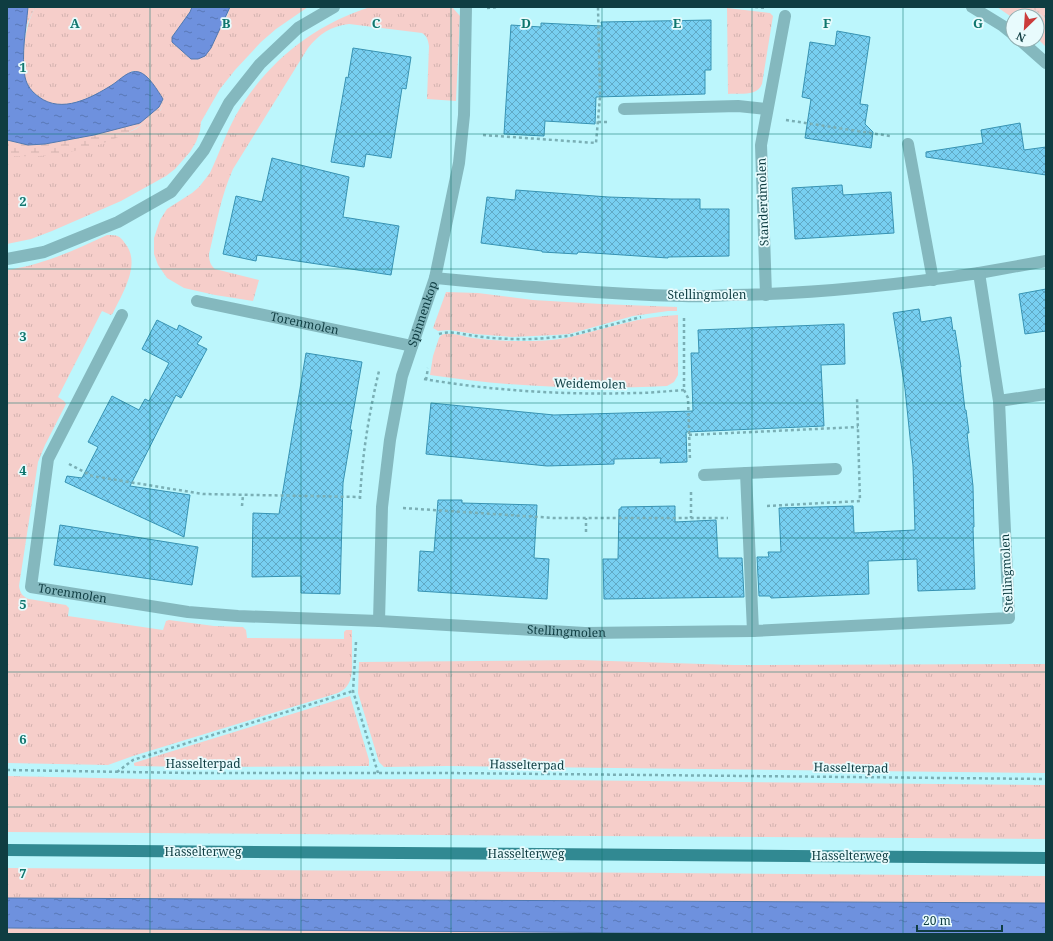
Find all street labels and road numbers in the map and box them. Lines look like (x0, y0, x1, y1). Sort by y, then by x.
street label: Standerdmolen (752, 157, 773, 246)
street label: Spinnenkop (403, 279, 441, 349)
street label: Stellingmolen (668, 286, 747, 303)
street label: Torenmolen (269, 308, 341, 339)
street label: Weidemolen (554, 374, 626, 393)
street label: Stellingmolen (996, 533, 1017, 613)
street label: Torenmolen (37, 579, 109, 607)
street label: Stellingmolen (527, 621, 606, 641)
street label: Hasselterpad (165, 755, 241, 772)
street label: Hasselterpad (489, 755, 565, 774)
street label: Hasselterpad (813, 758, 889, 777)
street label: Hasselterweg (165, 843, 242, 860)
street label: Hasselterweg (488, 845, 565, 862)
street label: Hasselterweg (812, 847, 889, 864)

